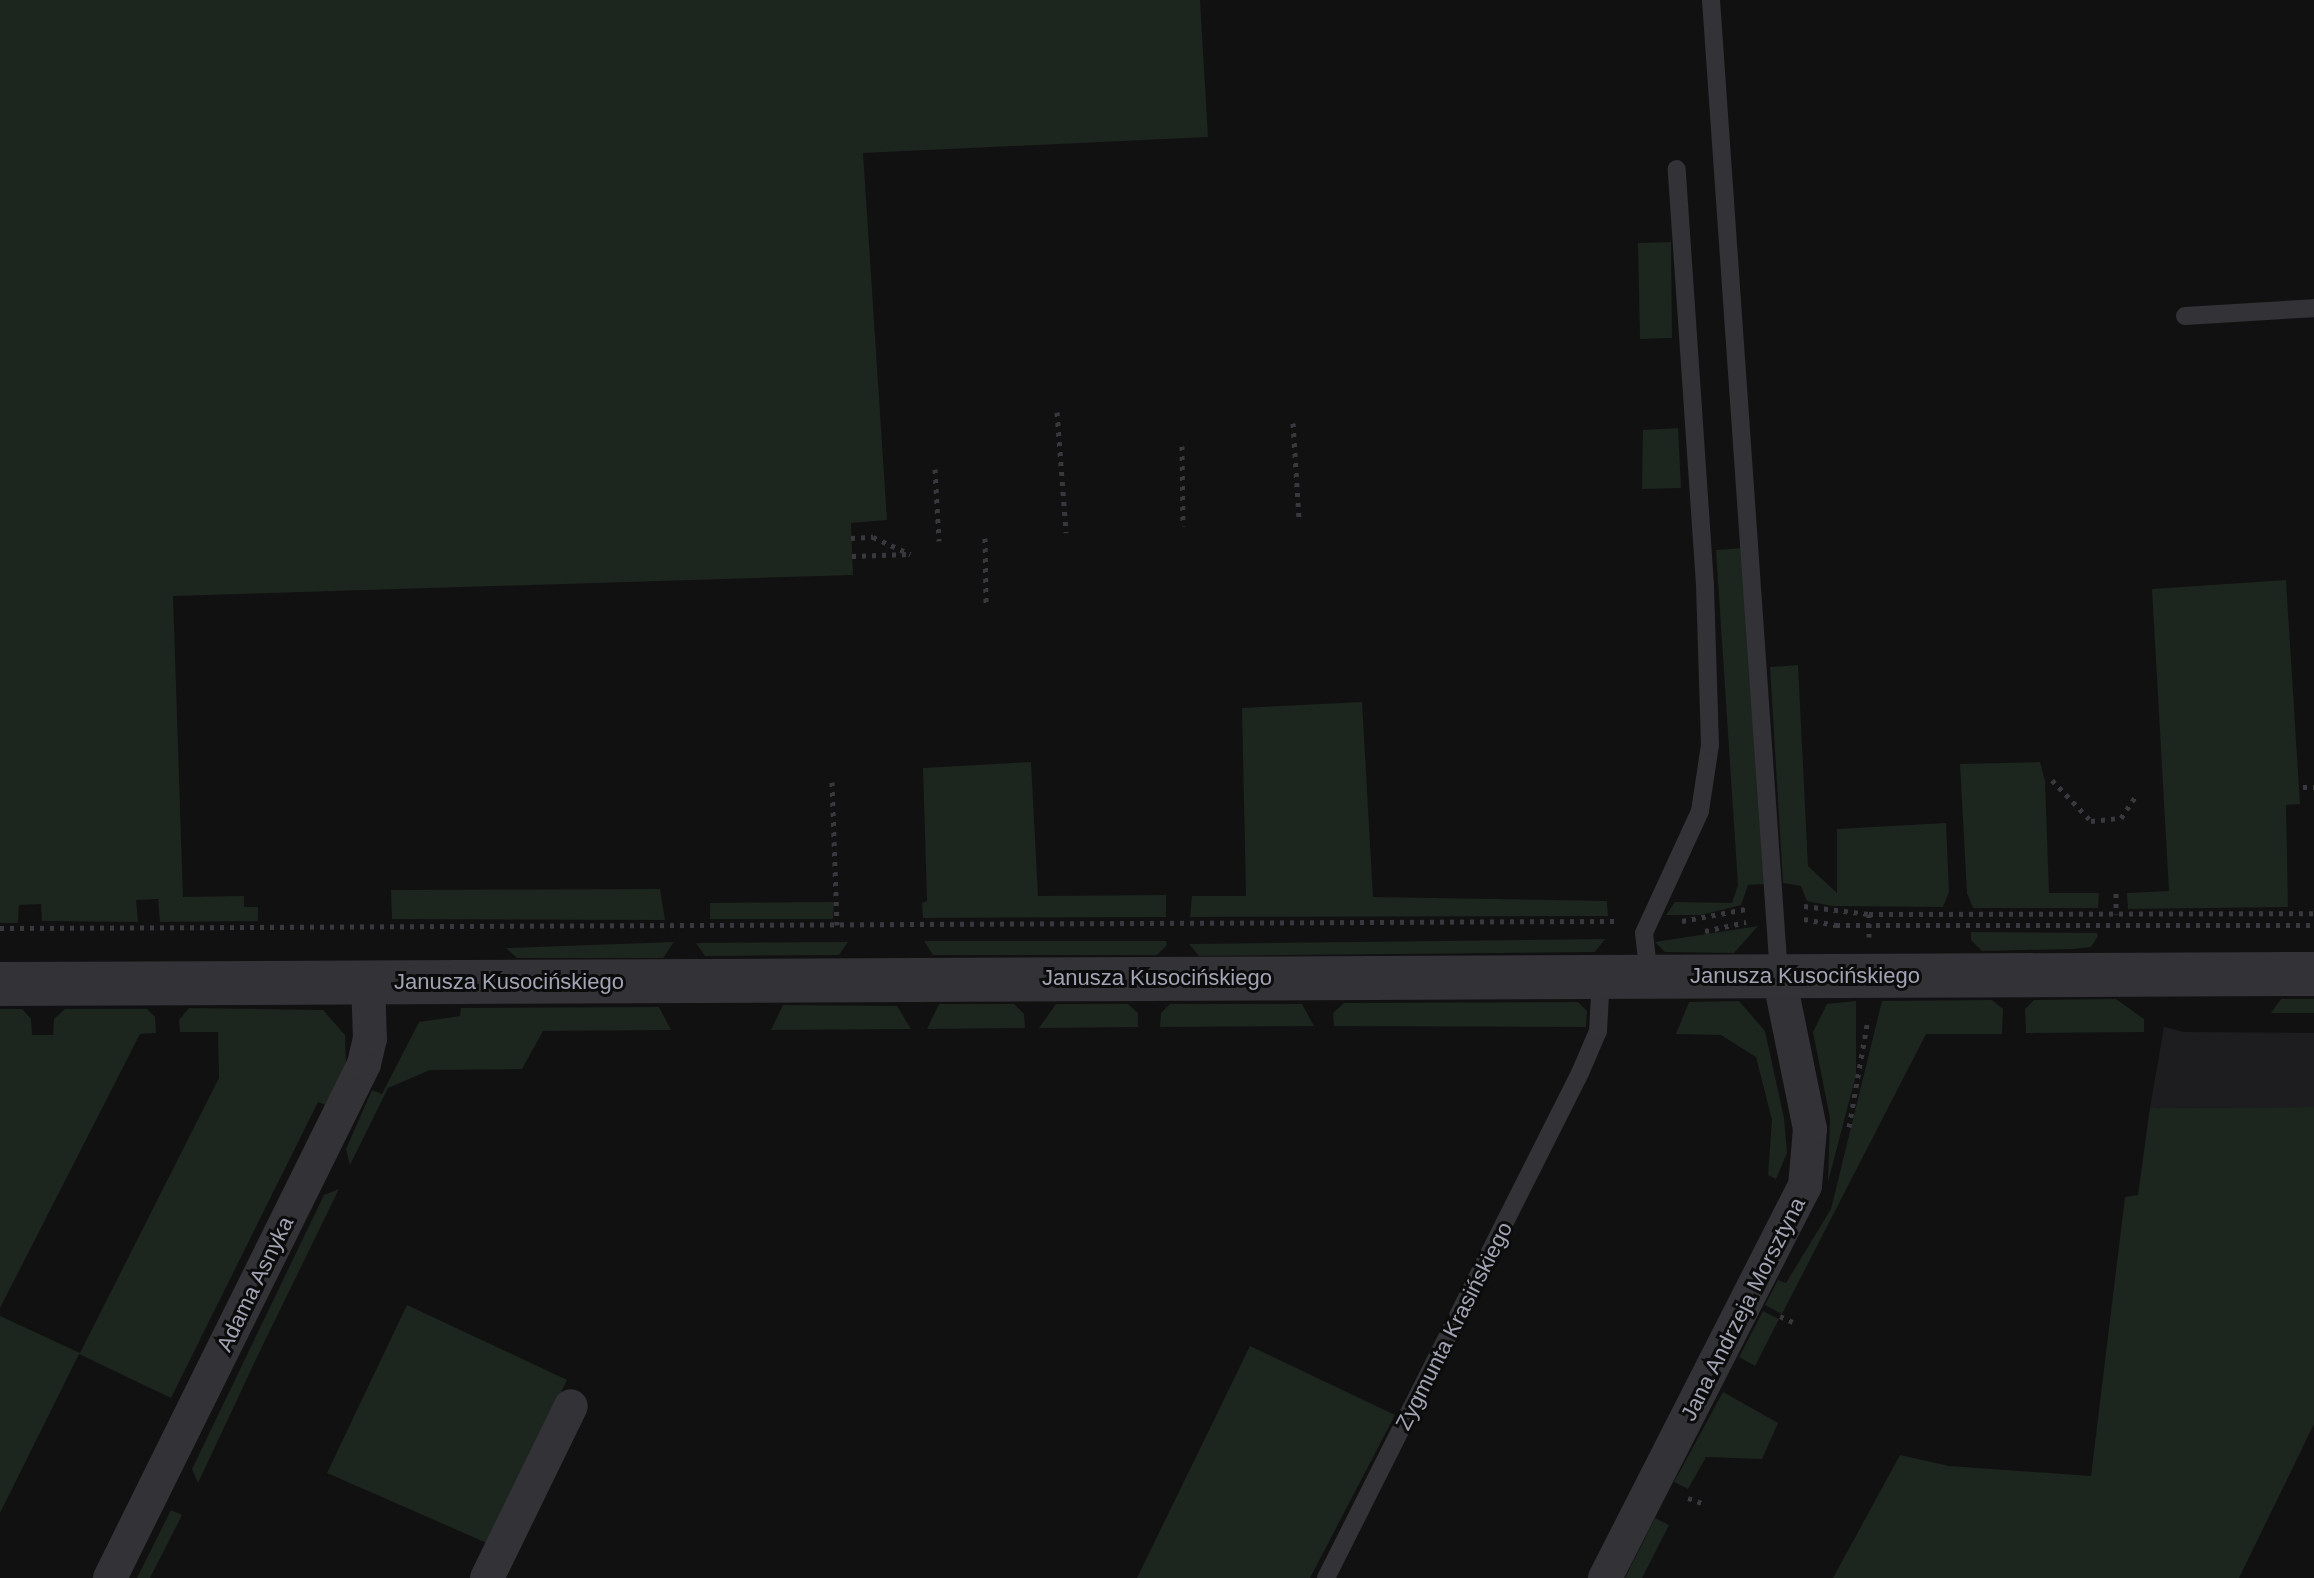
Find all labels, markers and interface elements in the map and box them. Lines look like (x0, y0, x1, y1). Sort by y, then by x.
street label: Janusza Kusocińskiego (1690, 963, 1920, 989)
street label: Janusza Kusocińskiego (1042, 965, 1272, 991)
street label: Janusza Kusocińskiego (394, 969, 624, 995)
street label: Jana Andrzeja Morsztyna (1675, 1192, 1811, 1426)
street label: Adama Asnyka (211, 1212, 299, 1356)
street label: Zygmunta Krasińskiego (1390, 1218, 1518, 1434)

